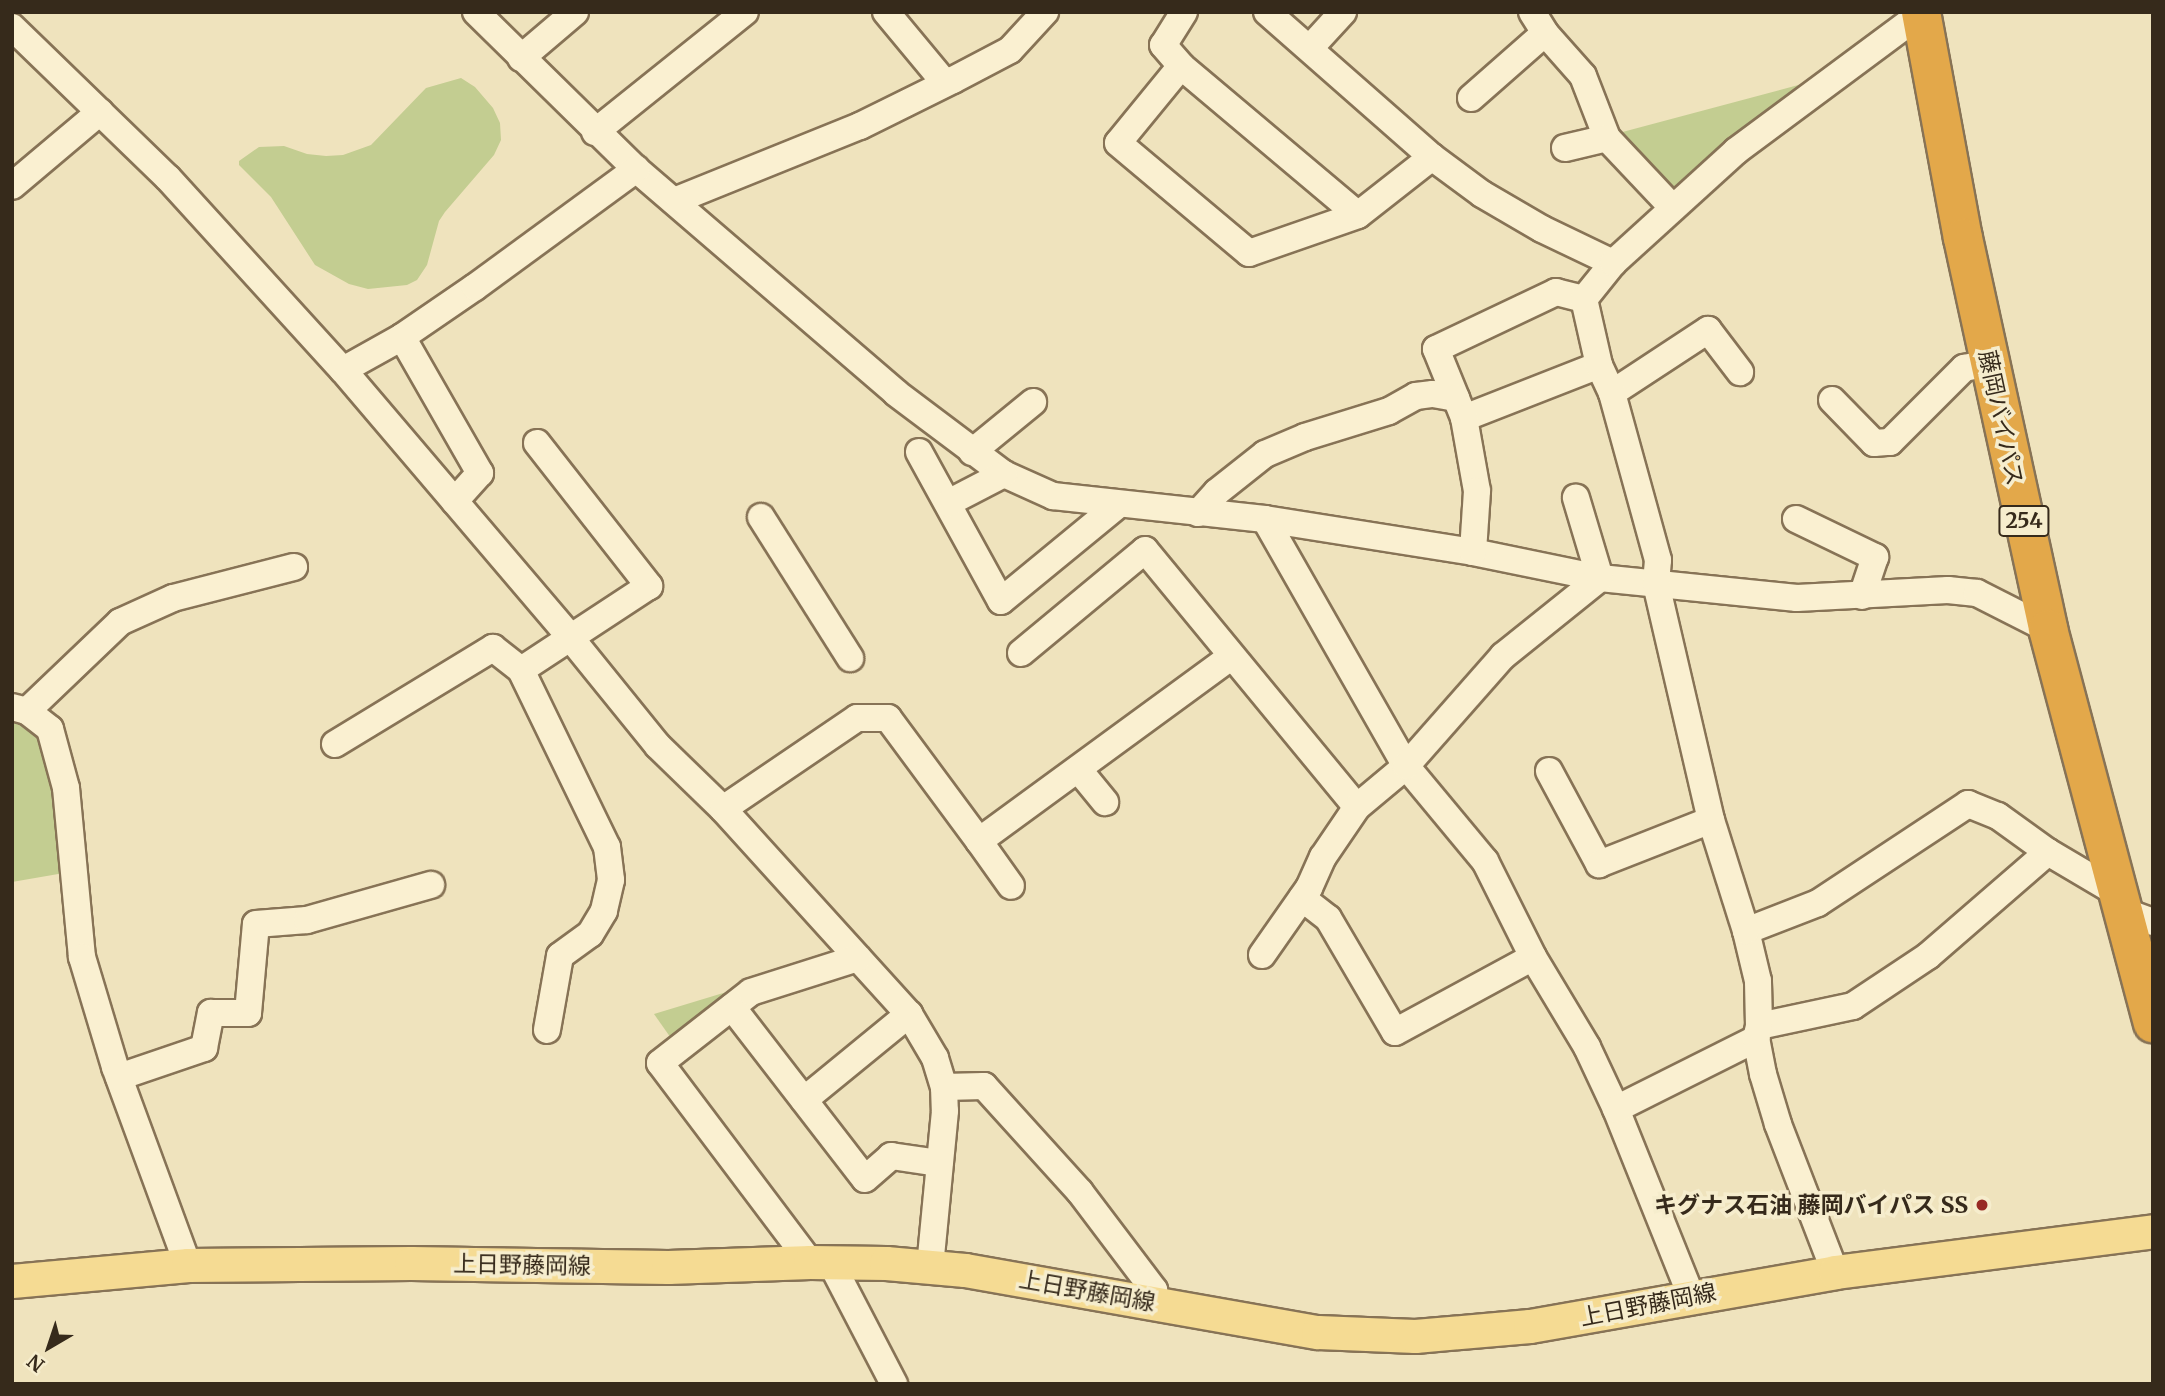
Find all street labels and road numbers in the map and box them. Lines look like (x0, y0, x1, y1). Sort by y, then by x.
street label: 藤岡バイパス (1973, 348, 2029, 488)
road number: 254 (1998, 504, 2050, 538)
street label: 上日野藤岡線 (453, 1250, 591, 1280)
street label: 上日野藤岡線 (1017, 1265, 1157, 1317)
street label: 上日野藤岡線 (1578, 1278, 1718, 1332)

